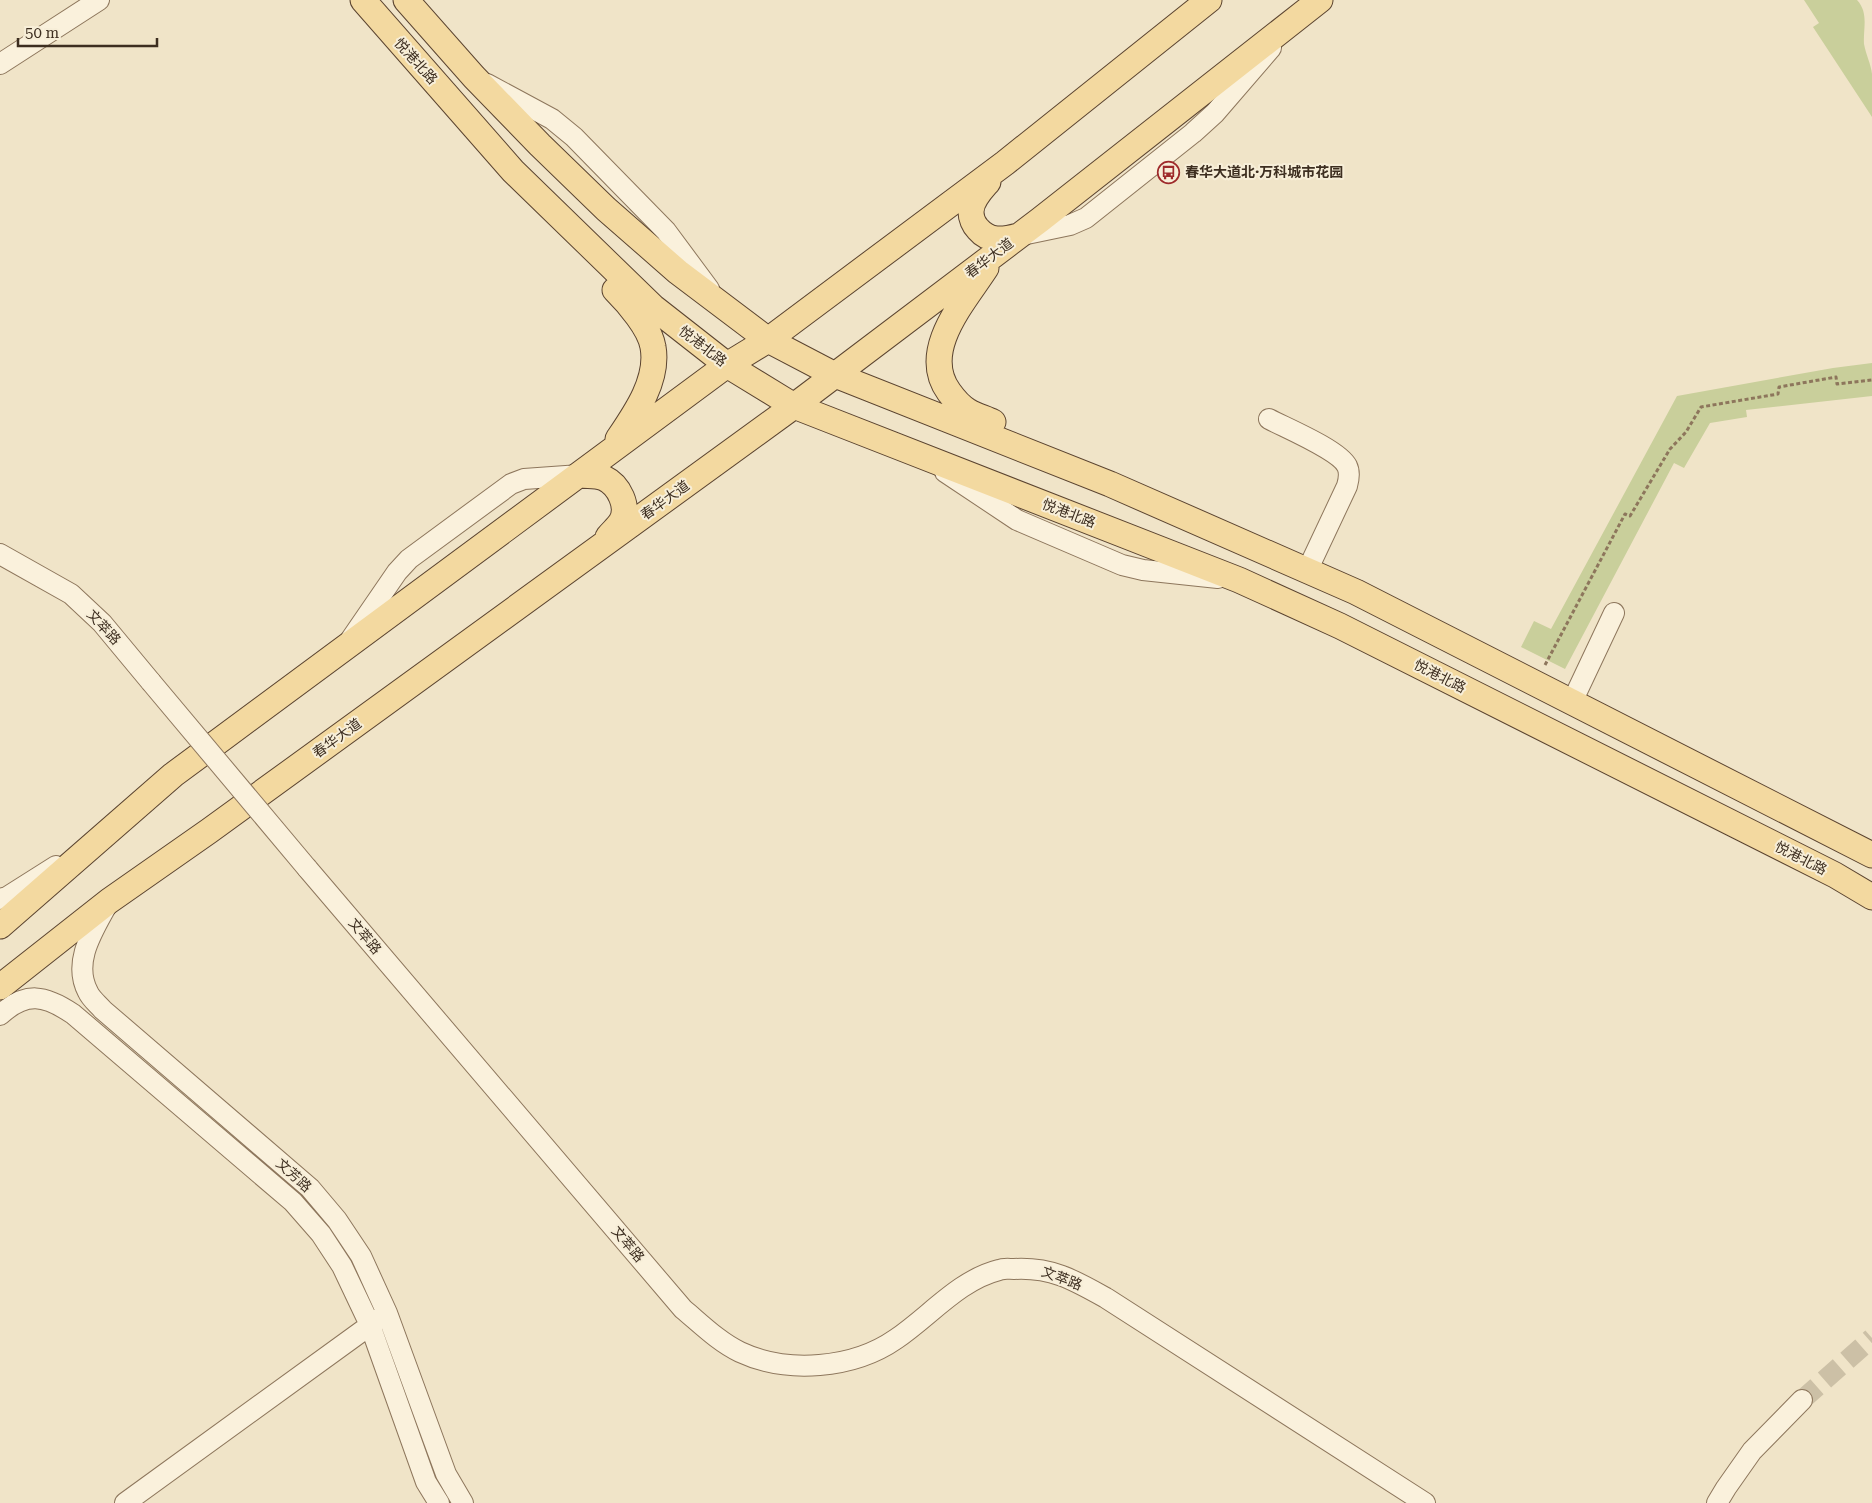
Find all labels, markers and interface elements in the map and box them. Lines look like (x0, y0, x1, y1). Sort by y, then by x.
scale bar (18, 15, 156, 47)
text: 50 m (25, 24, 60, 42)
street label: 悦港北路 (391, 35, 441, 87)
bus stop icon: 春华大道北·万科城市花园 (1157, 160, 1181, 184)
place label: 春华大道北·万科城市花园 (1185, 164, 1343, 180)
street label: 春华大道 (962, 235, 1016, 281)
street label: 悦港北路 (676, 322, 730, 370)
street label: 春华大道 (638, 477, 692, 523)
street label: 悦港北路 (1040, 495, 1098, 531)
street label: 文萃路 (84, 606, 124, 648)
street label: 悦港北路 (1411, 656, 1469, 696)
street label: 春华大道 (310, 715, 364, 761)
street label: 悦港北路 (1772, 838, 1830, 878)
street label: 文萃路 (345, 915, 385, 957)
street label: 文芳路 (273, 1155, 315, 1195)
street label: 文萃路 (608, 1223, 648, 1265)
street label: 文萃路 (1040, 1263, 1084, 1293)

